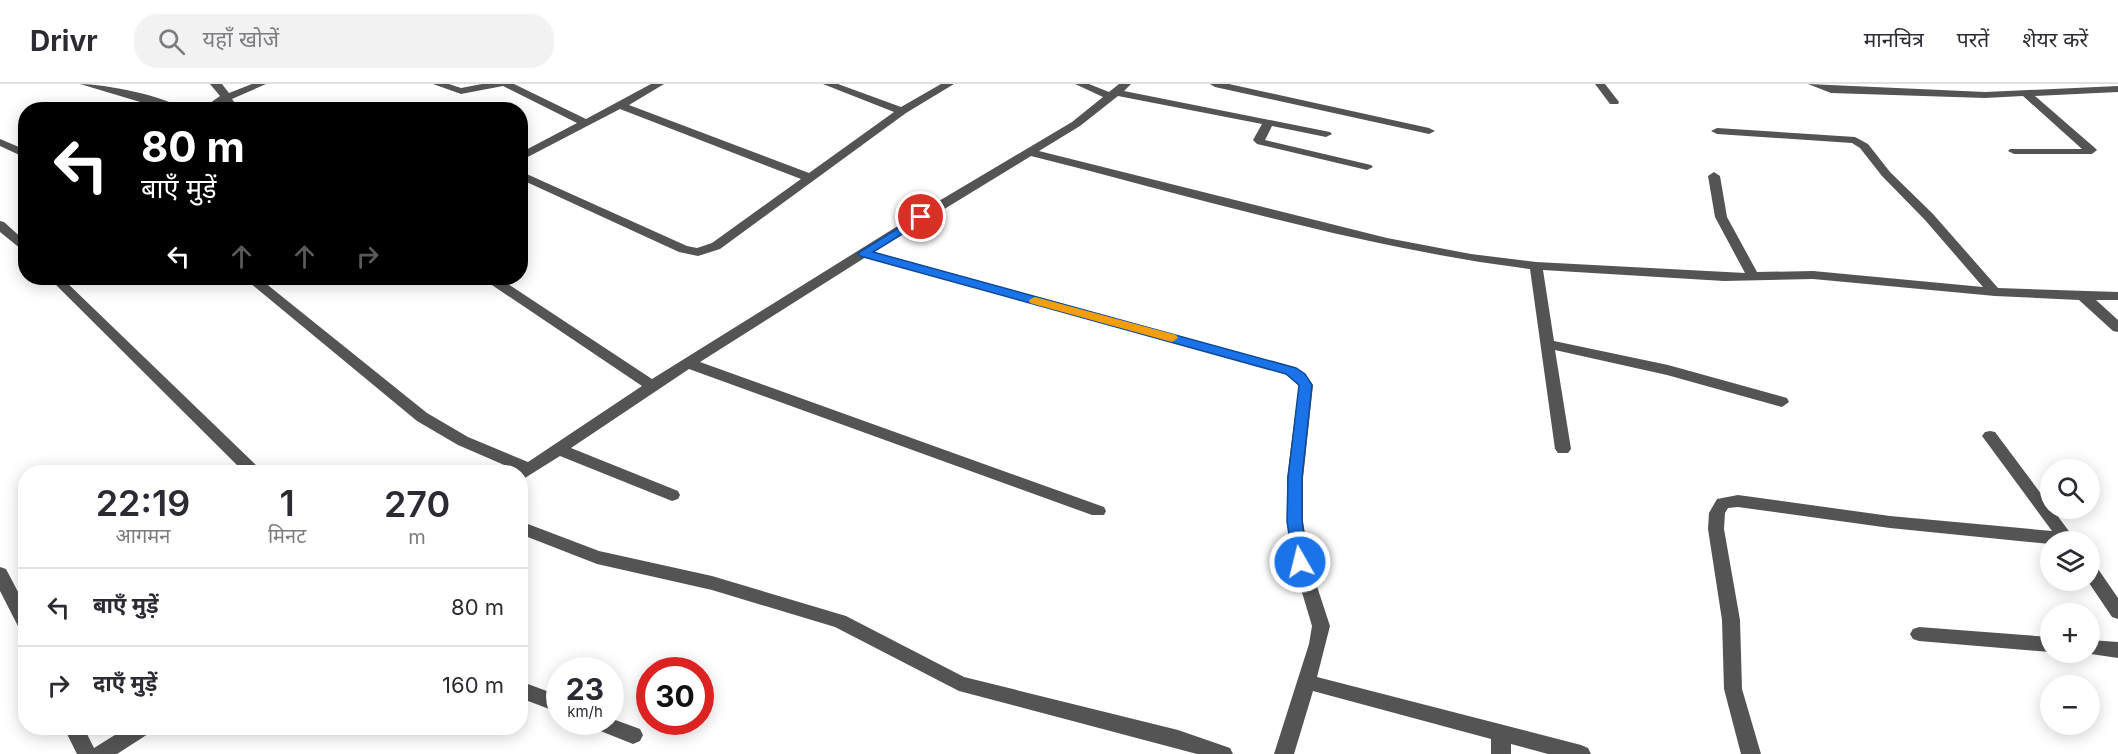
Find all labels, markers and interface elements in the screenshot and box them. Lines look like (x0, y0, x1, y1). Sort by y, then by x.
search box (134, 14, 554, 68)
text: Drivr (30, 24, 98, 58)
icon: search (155, 25, 188, 58)
text: यहाँ खोजें (203, 26, 279, 52)
text: मानचित्र (1864, 27, 1924, 52)
text: परतें (1957, 27, 1989, 52)
text: शेयर करें (2022, 27, 2088, 52)
text: 80 m (141, 121, 245, 172)
icon: left (42, 126, 120, 204)
text: बाएँ मुड़ें (141, 172, 217, 205)
pin (895, 191, 946, 242)
icon: arrive (904, 200, 937, 233)
icon: left (162, 240, 195, 273)
icon: ahead (225, 240, 258, 273)
icon: ahead (288, 240, 321, 273)
icon: right (351, 240, 384, 273)
map controls (2040, 459, 2100, 735)
button: search (2040, 459, 2100, 519)
text: 22:19 (96, 481, 190, 525)
text: 1 (279, 481, 295, 525)
text: 270 (384, 482, 450, 526)
text: आगमन (116, 524, 170, 548)
text: मिनट (268, 524, 306, 548)
text: m (408, 525, 426, 549)
position arrow (1268, 530, 1332, 594)
button: layers (2040, 531, 2100, 591)
icon: left (42, 591, 75, 624)
text: बाएँ मुड़ें (93, 592, 159, 618)
text: 80 m (451, 594, 504, 620)
button: + (2040, 603, 2100, 663)
speed limit sign: 30 (636, 657, 714, 735)
icon: right (42, 669, 75, 702)
text: दाएँ मुड़ें (93, 670, 157, 696)
text: 23 (566, 671, 604, 707)
text: 160 m (442, 672, 504, 698)
button: − (2040, 675, 2100, 735)
text: km/h (567, 702, 603, 721)

